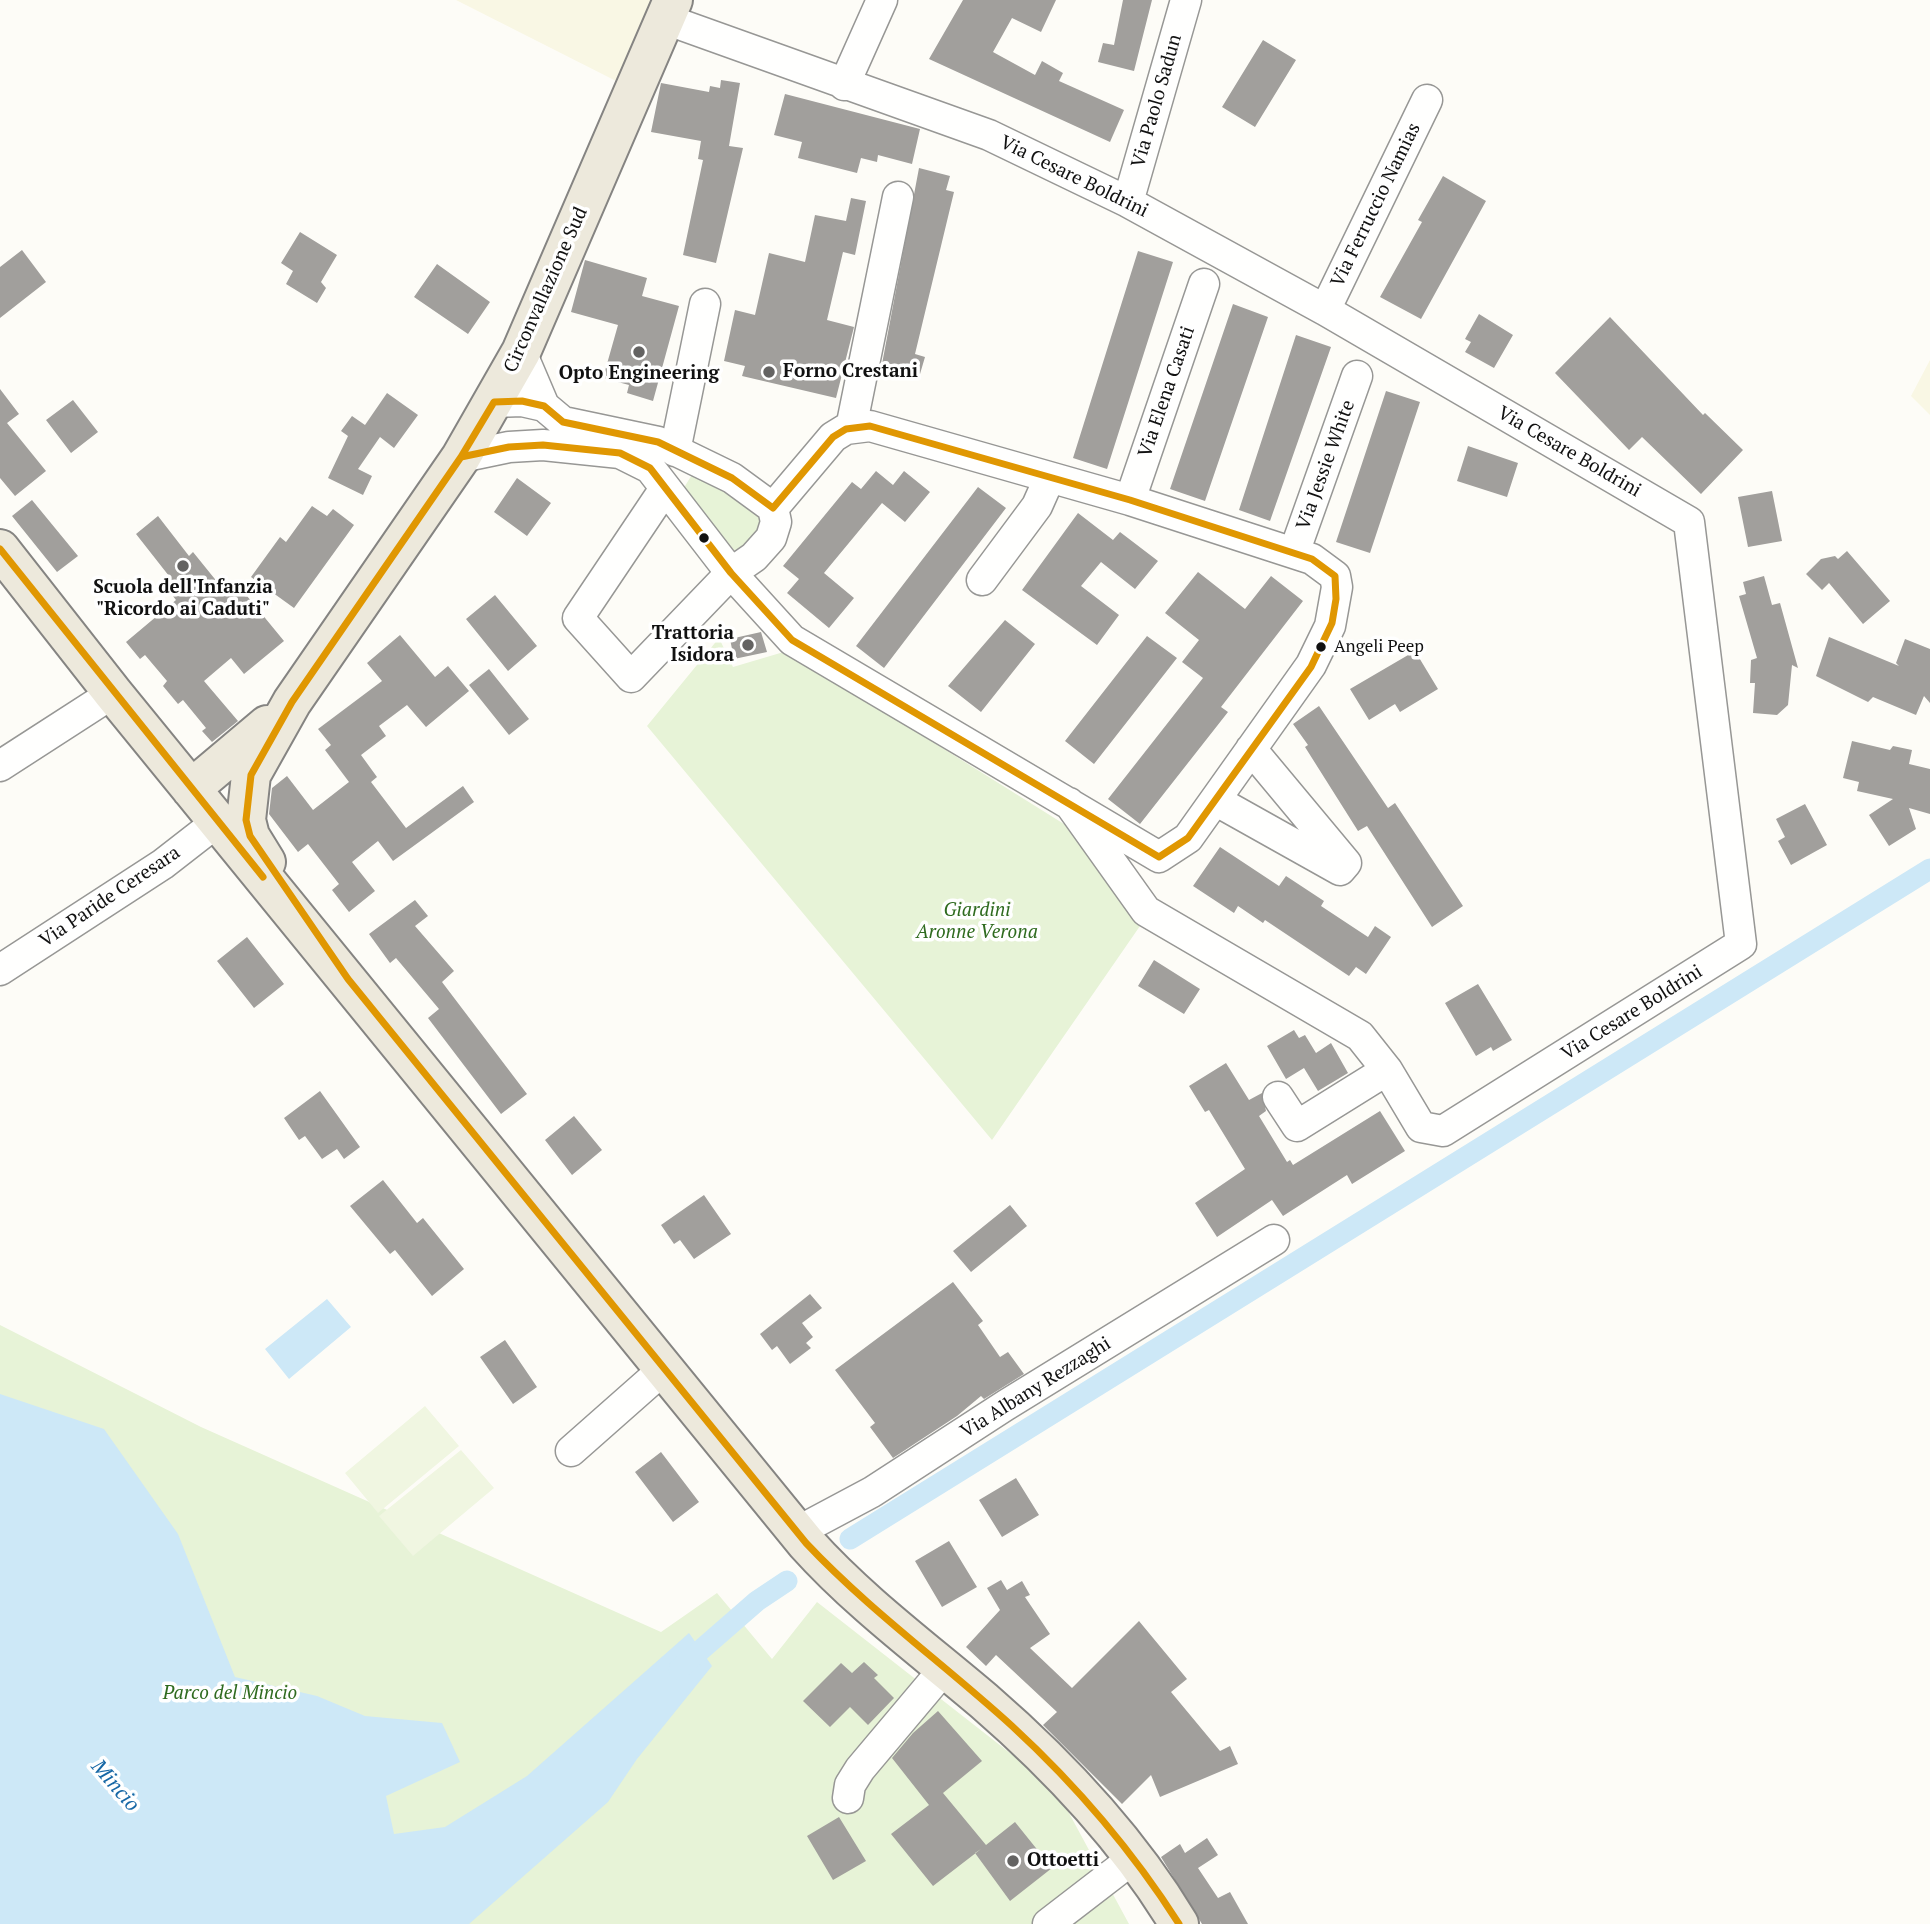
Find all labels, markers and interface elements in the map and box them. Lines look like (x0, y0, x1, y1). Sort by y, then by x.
street label: Via Paolo Sadun (1127, 32, 1187, 170)
street label: Via Ferruccio Namias (1326, 119, 1426, 291)
street label: Via Cesare Boldrini (996, 131, 1152, 223)
street label: Circonvallazione Sud (499, 204, 593, 376)
street label: Via Elena Casati (1134, 323, 1200, 461)
marker: Opto Engineering (631, 344, 647, 360)
place label: Forno Crestani (783, 361, 918, 383)
place label: Opto Engineering (559, 363, 719, 385)
marker: Forno Crestani (761, 364, 777, 380)
street label: Via Jessie White (1292, 397, 1360, 533)
street label: Via Cesare Boldrini (1493, 402, 1645, 502)
unlabelled marker (697, 531, 711, 545)
marker: Scuola dell'Infanzia "Ricordo ai Caduti" (175, 558, 191, 574)
place label: Scuola dell'Infanzia "Ricordo ai Caduti" (93, 577, 273, 621)
place label: Trattoria Isidora (652, 623, 734, 667)
marker: Trattoria Isidora (740, 637, 756, 653)
place label: Angeli Peep (1334, 637, 1424, 657)
marker: Angeli Peep (1314, 640, 1328, 654)
street label: Via Paride Ceresara (35, 842, 185, 952)
park label: Giardini Aronne Verona (916, 900, 1038, 944)
street label: Via Cesare Boldrini (1557, 960, 1707, 1066)
street label: Via Albany Rezzaghi (957, 1333, 1115, 1443)
park label: Parco del Mincio (163, 1683, 297, 1705)
water label: Mincio (86, 1755, 144, 1817)
place label: Ottoetti (1027, 1850, 1099, 1872)
marker: Ottoetti (1005, 1853, 1021, 1869)

